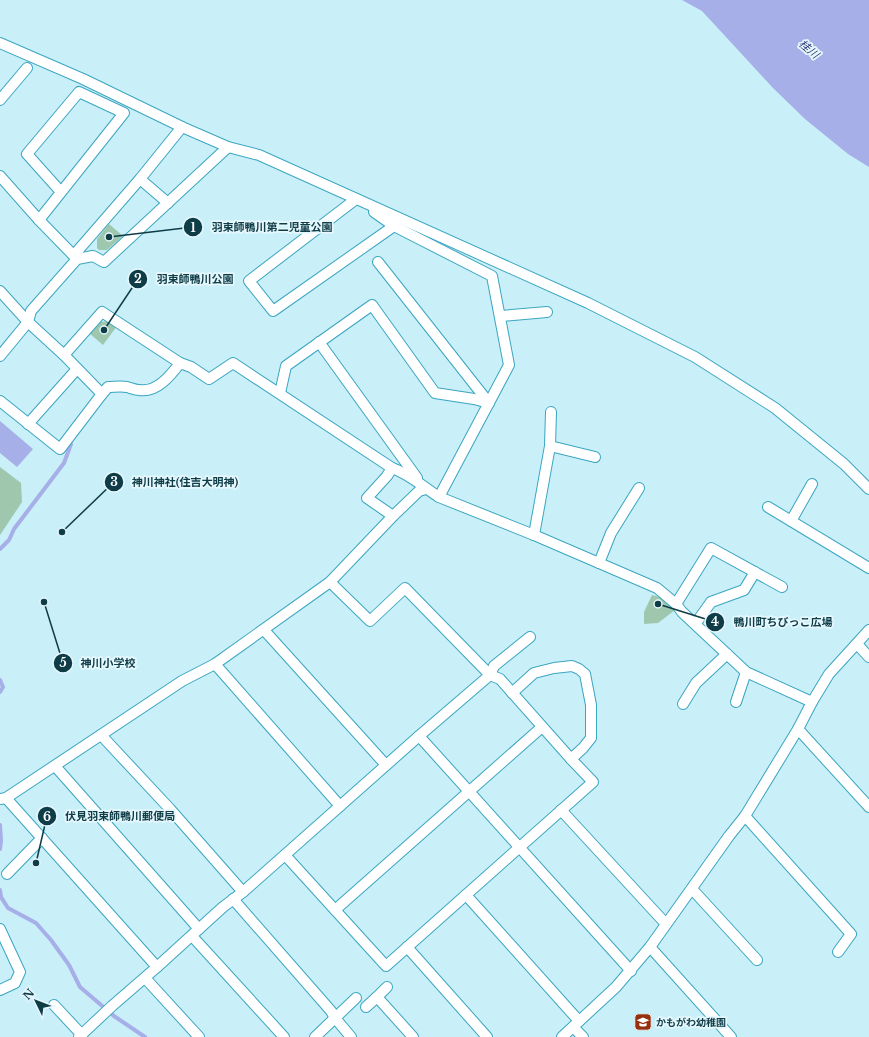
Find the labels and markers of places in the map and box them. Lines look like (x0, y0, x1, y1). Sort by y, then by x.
callout: 羽束師鴨川第二児童公園 (183, 216, 340, 239)
callout: 羽束師鴨川公園 (128, 268, 241, 291)
callout: 神川神社(住吉大明神) (104, 470, 246, 493)
callout: 鴨川町ちびっこ広場 (705, 611, 840, 634)
callout: 神川小学校 (53, 652, 144, 675)
callout: 伏見羽束師鴨川郵便局 (37, 805, 183, 828)
school or university icon: かもがわ幼稚園 (633, 1012, 653, 1032)
place label: かもがわ幼稚園 (656, 1016, 726, 1029)

